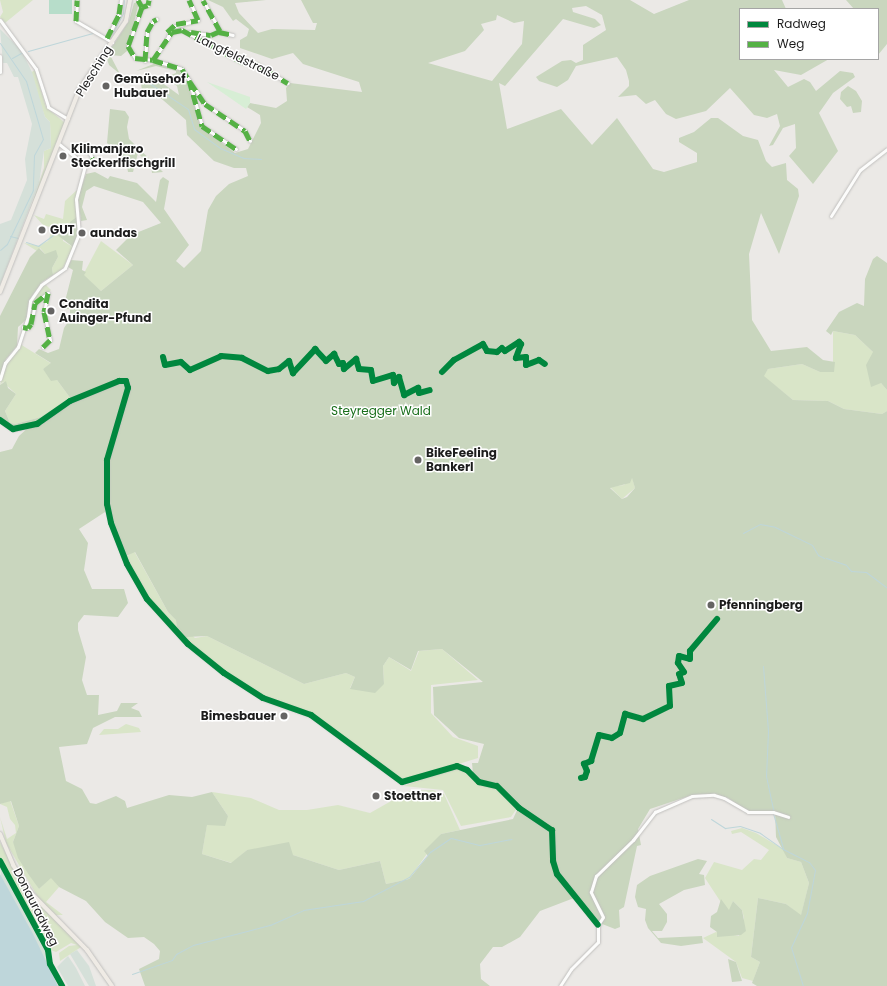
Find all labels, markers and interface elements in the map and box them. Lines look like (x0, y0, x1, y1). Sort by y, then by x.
legend (739, 8, 879, 60)
text: Radweg (777, 15, 826, 32)
street label: Langfeldstraße (194, 31, 282, 83)
text: Weg (777, 35, 804, 52)
street label: Plesching (73, 43, 115, 99)
place label: Gemüsehof Hubauer (114, 72, 185, 100)
marker: Gemüsehof Hubauer (101, 81, 111, 91)
place label: Kilimanjaro Steckerlfischgrill (71, 142, 175, 170)
marker: Kilimanjaro Steckerlfischgrill (58, 151, 68, 161)
place label: GUT (50, 223, 75, 237)
marker: GUT (37, 225, 47, 235)
place label: aundas (90, 226, 137, 240)
marker: aundas (77, 228, 87, 238)
place label: Condita Auinger-Pfund (59, 297, 151, 325)
marker: Condita Auinger-Pfund (46, 306, 56, 316)
park label: Steyregger Wald (331, 404, 431, 418)
place label: BikeFeeling Bankerl (426, 446, 497, 474)
marker: BikeFeeling Bankerl (413, 455, 423, 465)
place label: Pfenningberg (719, 598, 803, 612)
marker: Pfenningberg (706, 600, 716, 610)
place label: Bimesbauer (201, 709, 276, 723)
marker: Bimesbauer (279, 711, 289, 721)
place label: Stoettner (384, 789, 442, 803)
marker: Stoettner (371, 791, 381, 801)
street label: Donauradweg (10, 866, 62, 948)

